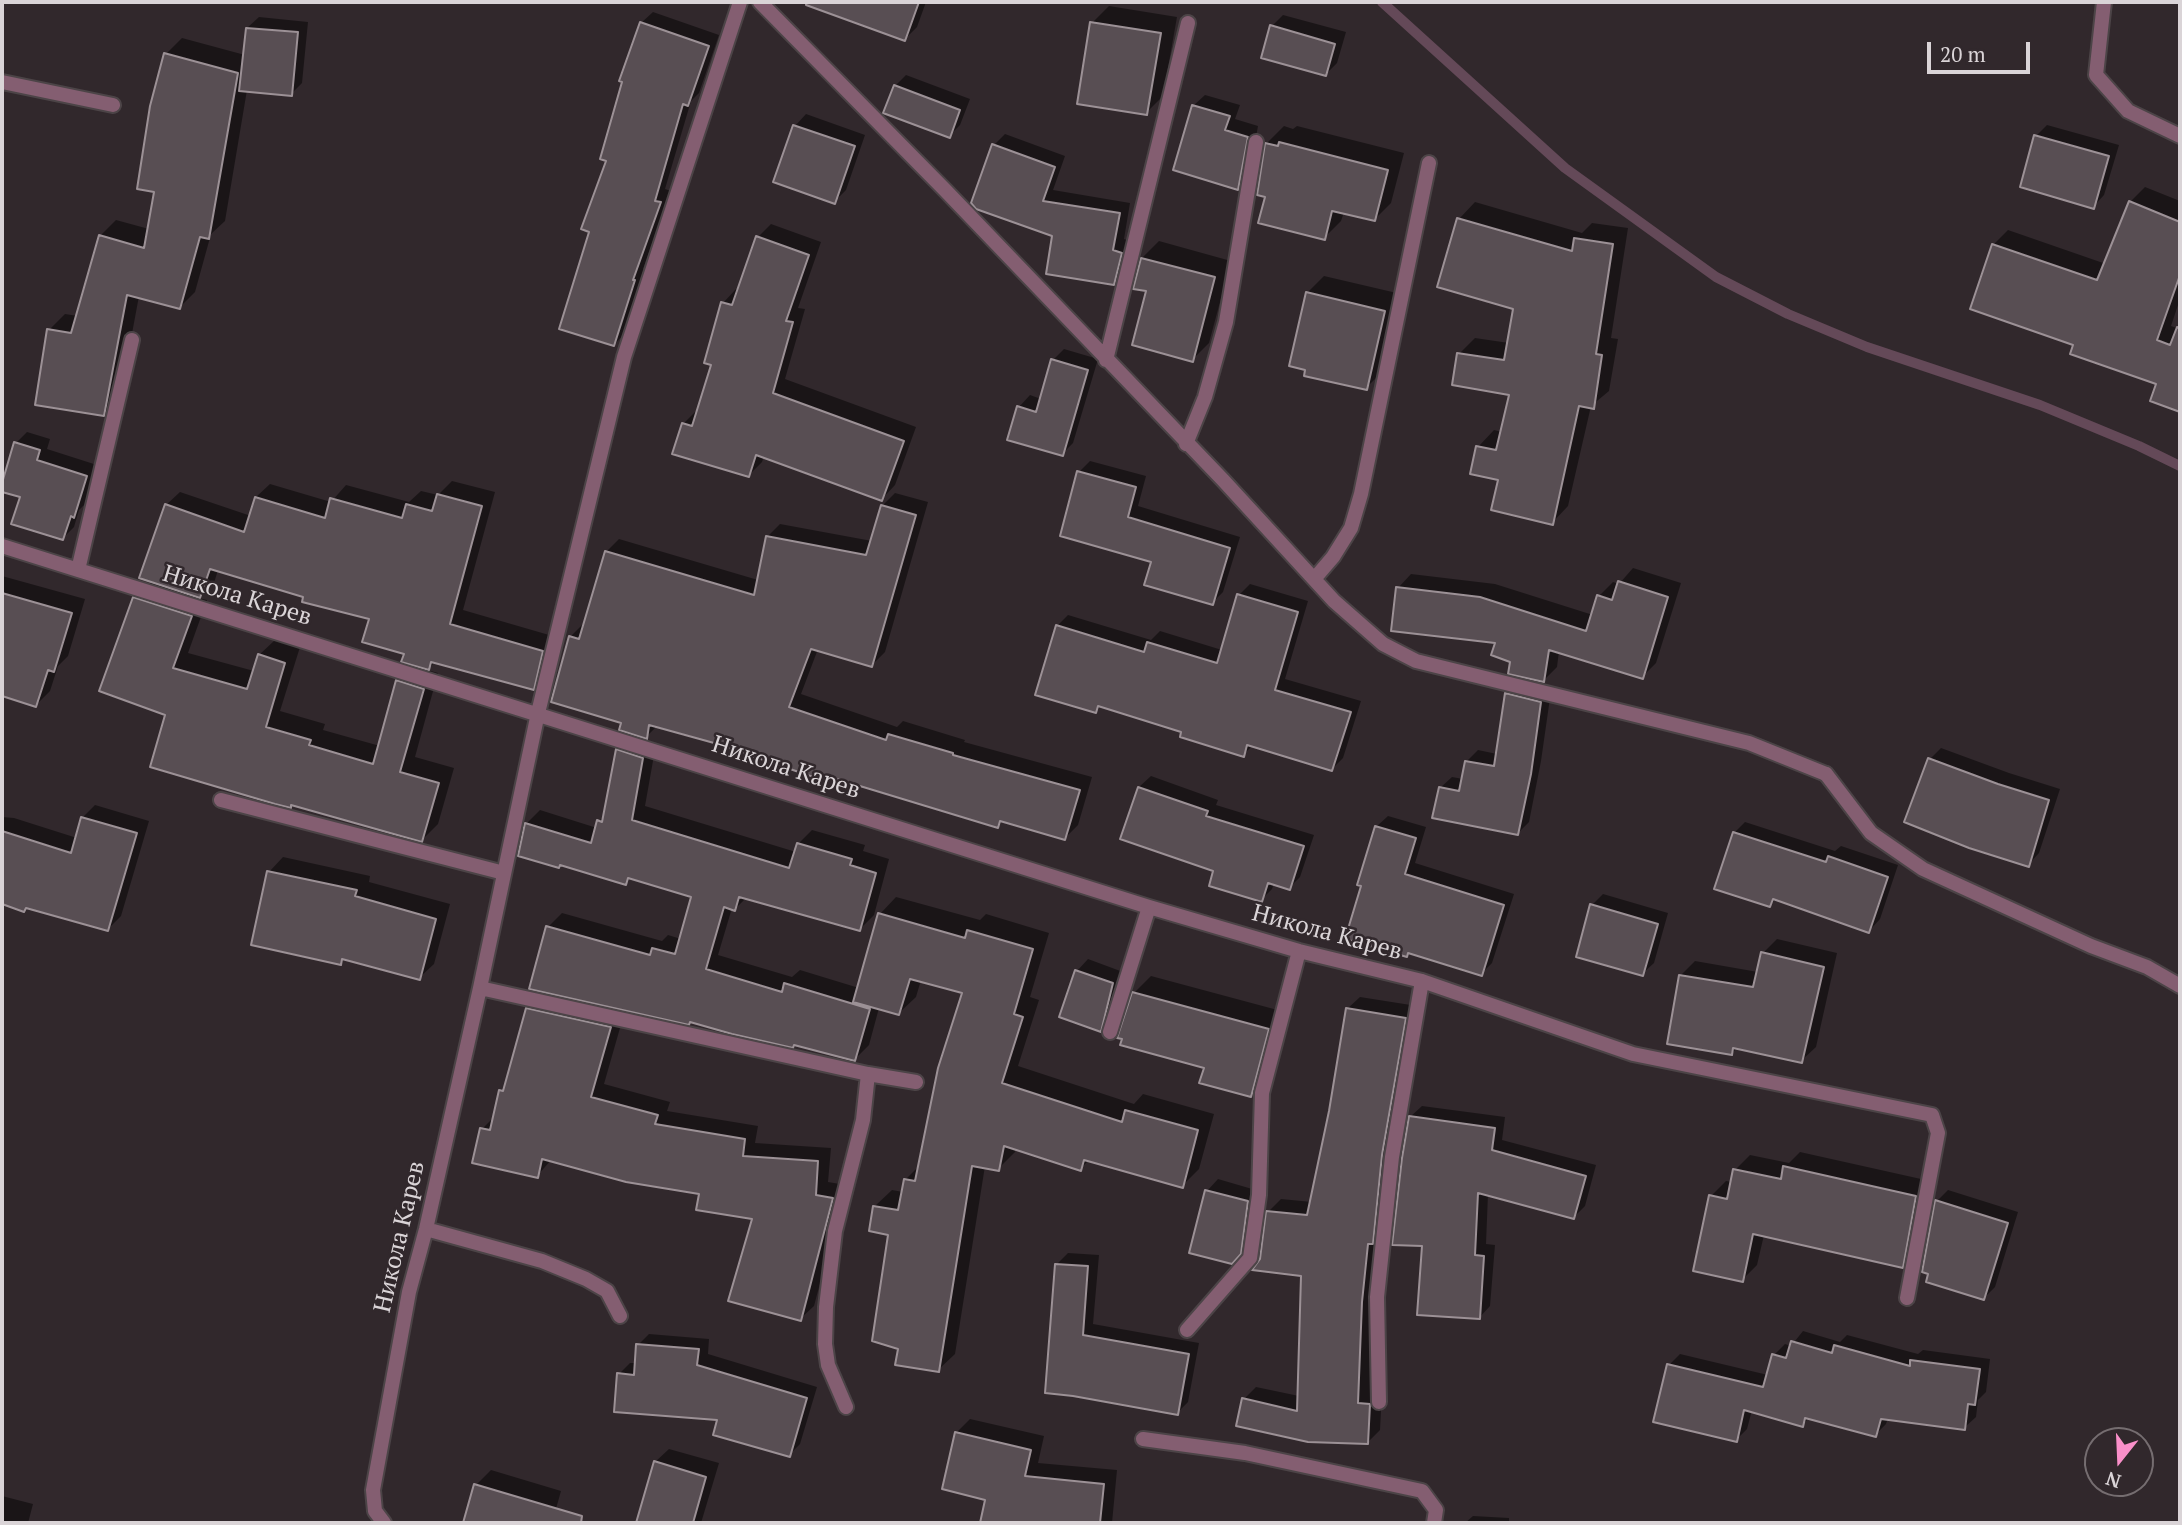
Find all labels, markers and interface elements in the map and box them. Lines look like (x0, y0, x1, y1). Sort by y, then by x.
scale bar (1930, 28, 2033, 72)
text: 20 m (1940, 40, 1986, 68)
street label: Никола Карев (159, 560, 315, 632)
street label: Никола Карев (708, 730, 864, 806)
street label: Никола Карев (1249, 899, 1405, 967)
street label: Никола Карев (369, 1158, 431, 1316)
north arrow (2084, 1427, 2154, 1497)
text: N (2102, 1466, 2124, 1495)

